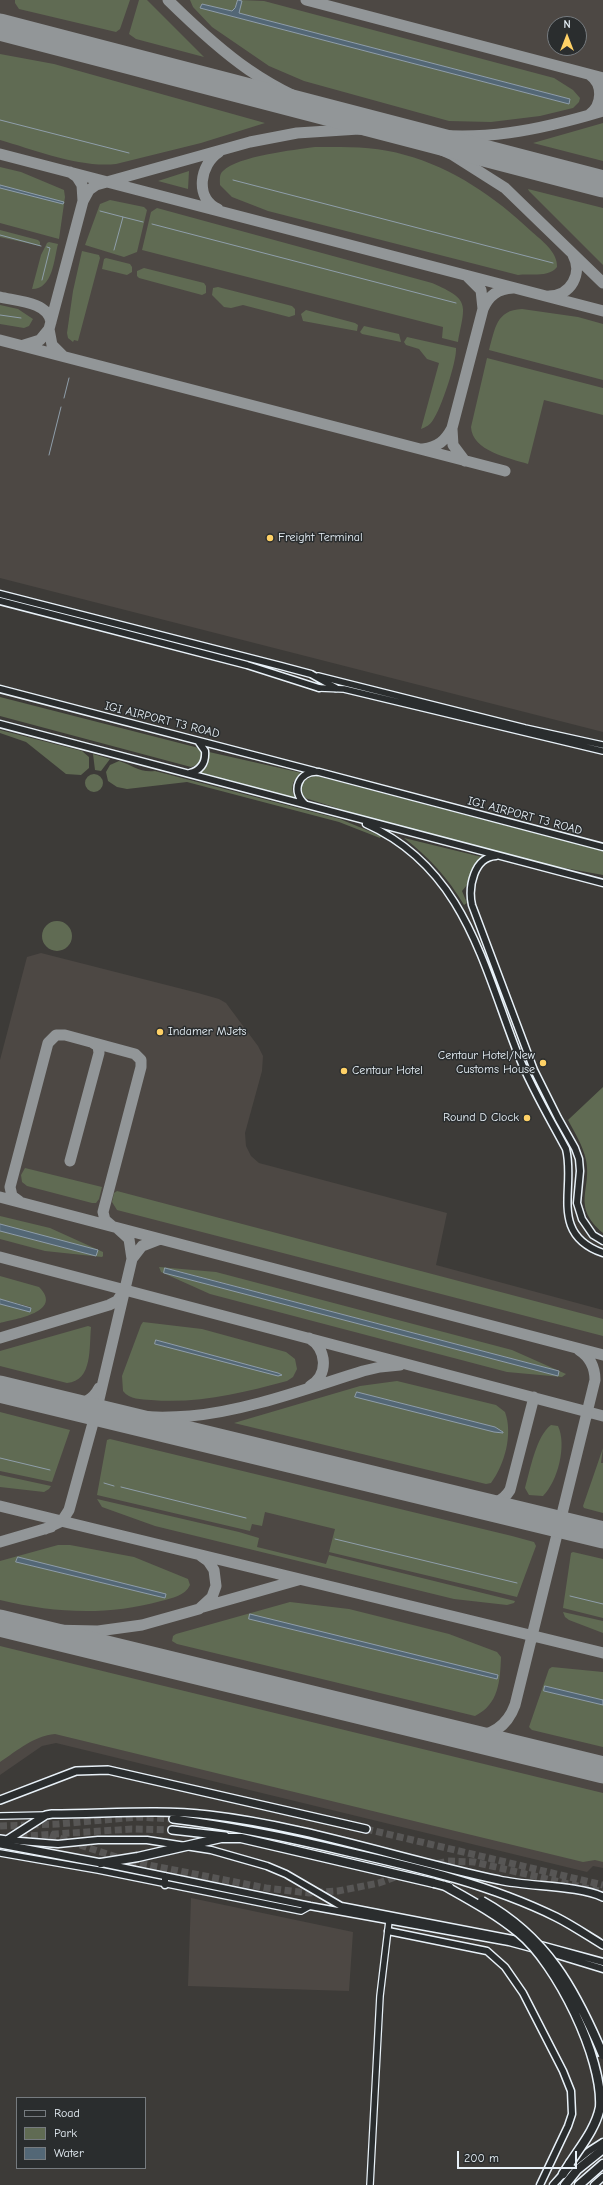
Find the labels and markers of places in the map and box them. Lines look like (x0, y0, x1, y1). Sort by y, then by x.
place label: Freight Terminal (278, 531, 363, 545)
marker: Freight Terminal (265, 533, 275, 543)
place label: Indamer MJets (168, 1025, 247, 1039)
marker: Indamer MJets (155, 1027, 165, 1037)
place label: Centaur Hotel/New Customs House (438, 1049, 535, 1077)
marker: Centaur Hotel/New Customs House (538, 1058, 548, 1068)
place label: Centaur Hotel (352, 1064, 423, 1078)
marker: Centaur Hotel (339, 1066, 349, 1076)
place label: Round D Clock (443, 1111, 519, 1125)
marker: Round D Clock (522, 1113, 532, 1123)

